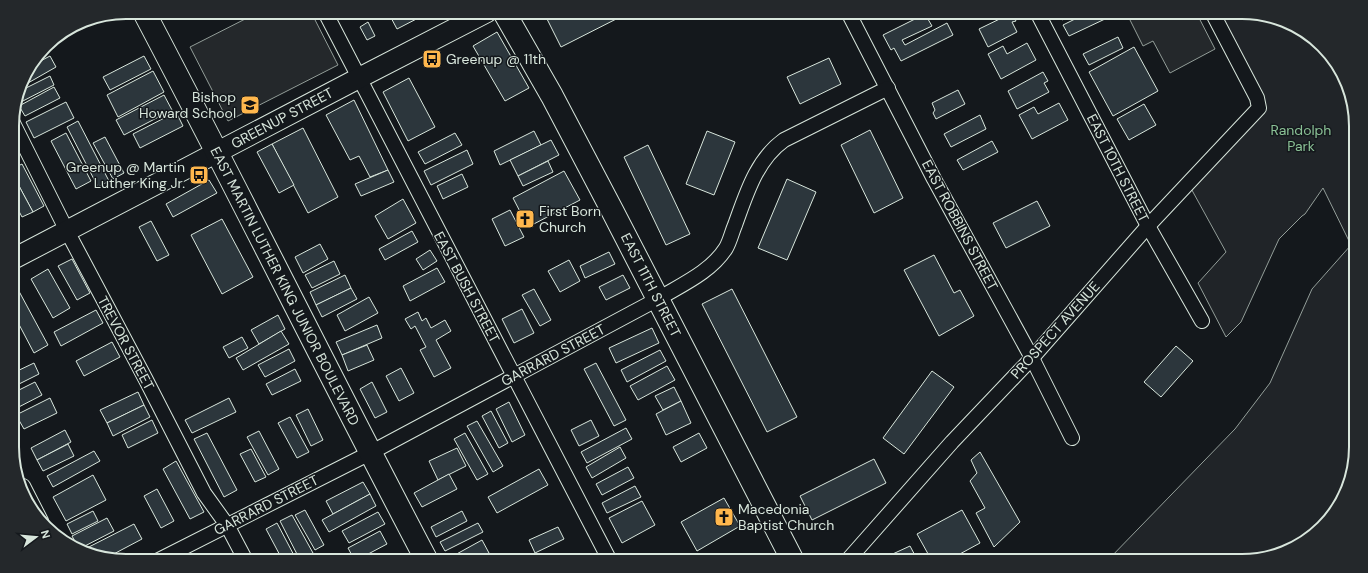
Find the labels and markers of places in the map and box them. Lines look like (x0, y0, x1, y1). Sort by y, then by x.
bus stop icon: Greenup @ 11th (421, 48, 443, 70)
place label: Greenup @ 11th (446, 50, 546, 68)
place label: Bishop Howard School (139, 88, 236, 122)
school or university icon: Bishop Howard School (239, 94, 261, 116)
place label: Greenup @ Martin Luther King Jr. (66, 158, 185, 192)
bus stop icon: Greenup @ Martin Luther King Jr. (188, 164, 210, 186)
place label: First Born Church (539, 202, 601, 236)
church icon: First Born Church (514, 208, 536, 230)
place label: Macedonia Baptist Church (738, 500, 834, 534)
church icon: Macedonia Baptist Church (713, 506, 735, 528)

